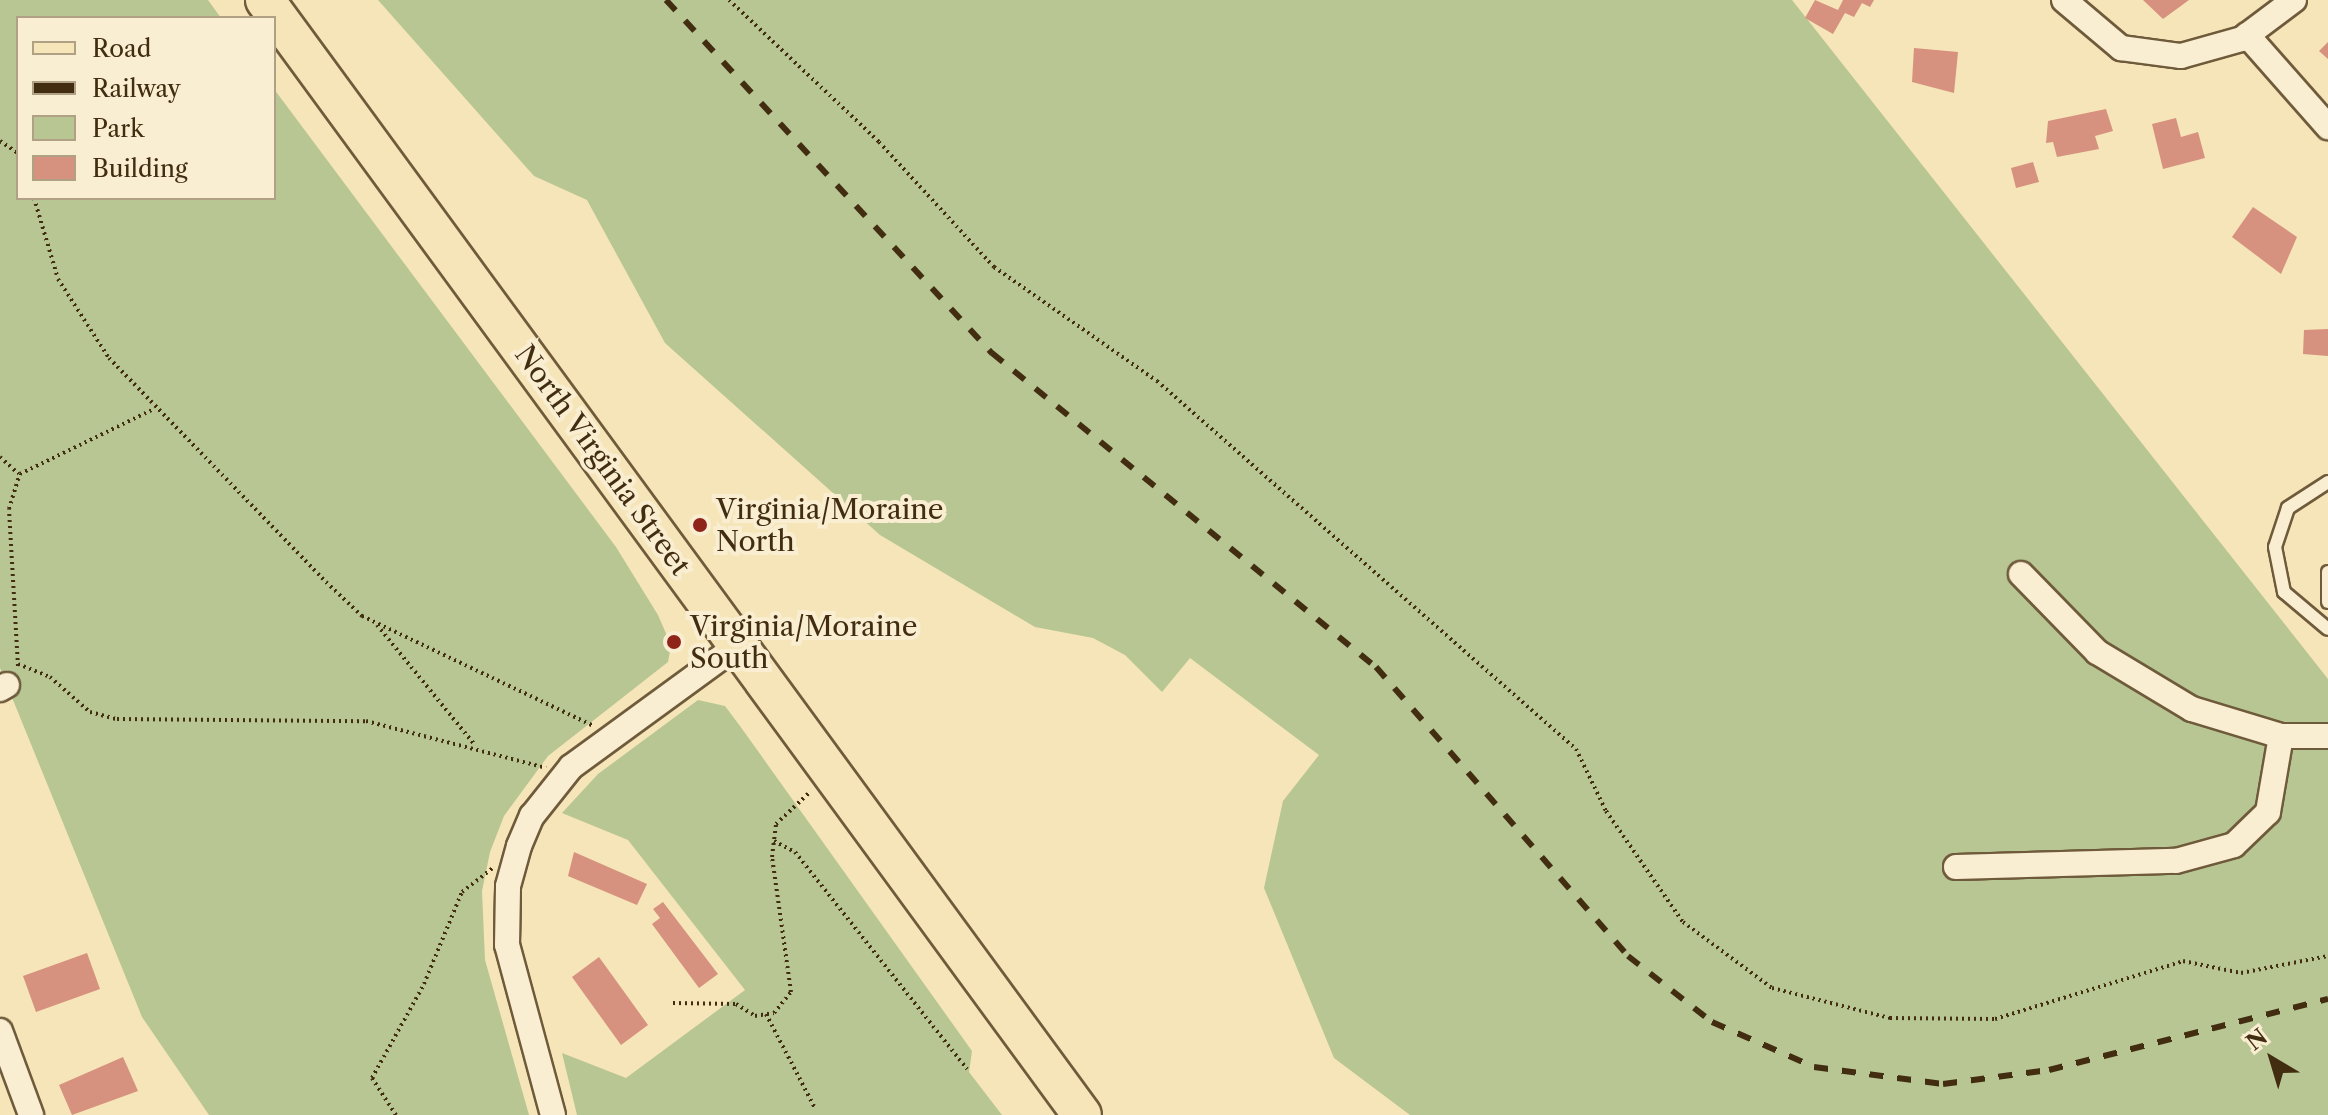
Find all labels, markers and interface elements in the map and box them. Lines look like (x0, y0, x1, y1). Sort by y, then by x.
legend (16, 16, 276, 200)
text: Road (92, 34, 151, 63)
text: Railway (92, 74, 181, 103)
text: Park (92, 114, 144, 143)
text: Building (92, 154, 188, 183)
street label: North Virginia Street (508, 338, 698, 582)
place label: Virginia/Moraine North (716, 492, 944, 558)
marker: Virginia/Moraine North (691, 516, 709, 534)
place label: Virginia/Moraine South (690, 609, 918, 675)
marker: Virginia/Moraine South (665, 633, 683, 651)
north arrow (2232, 1019, 2312, 1099)
text: N (2241, 1023, 2273, 1056)

